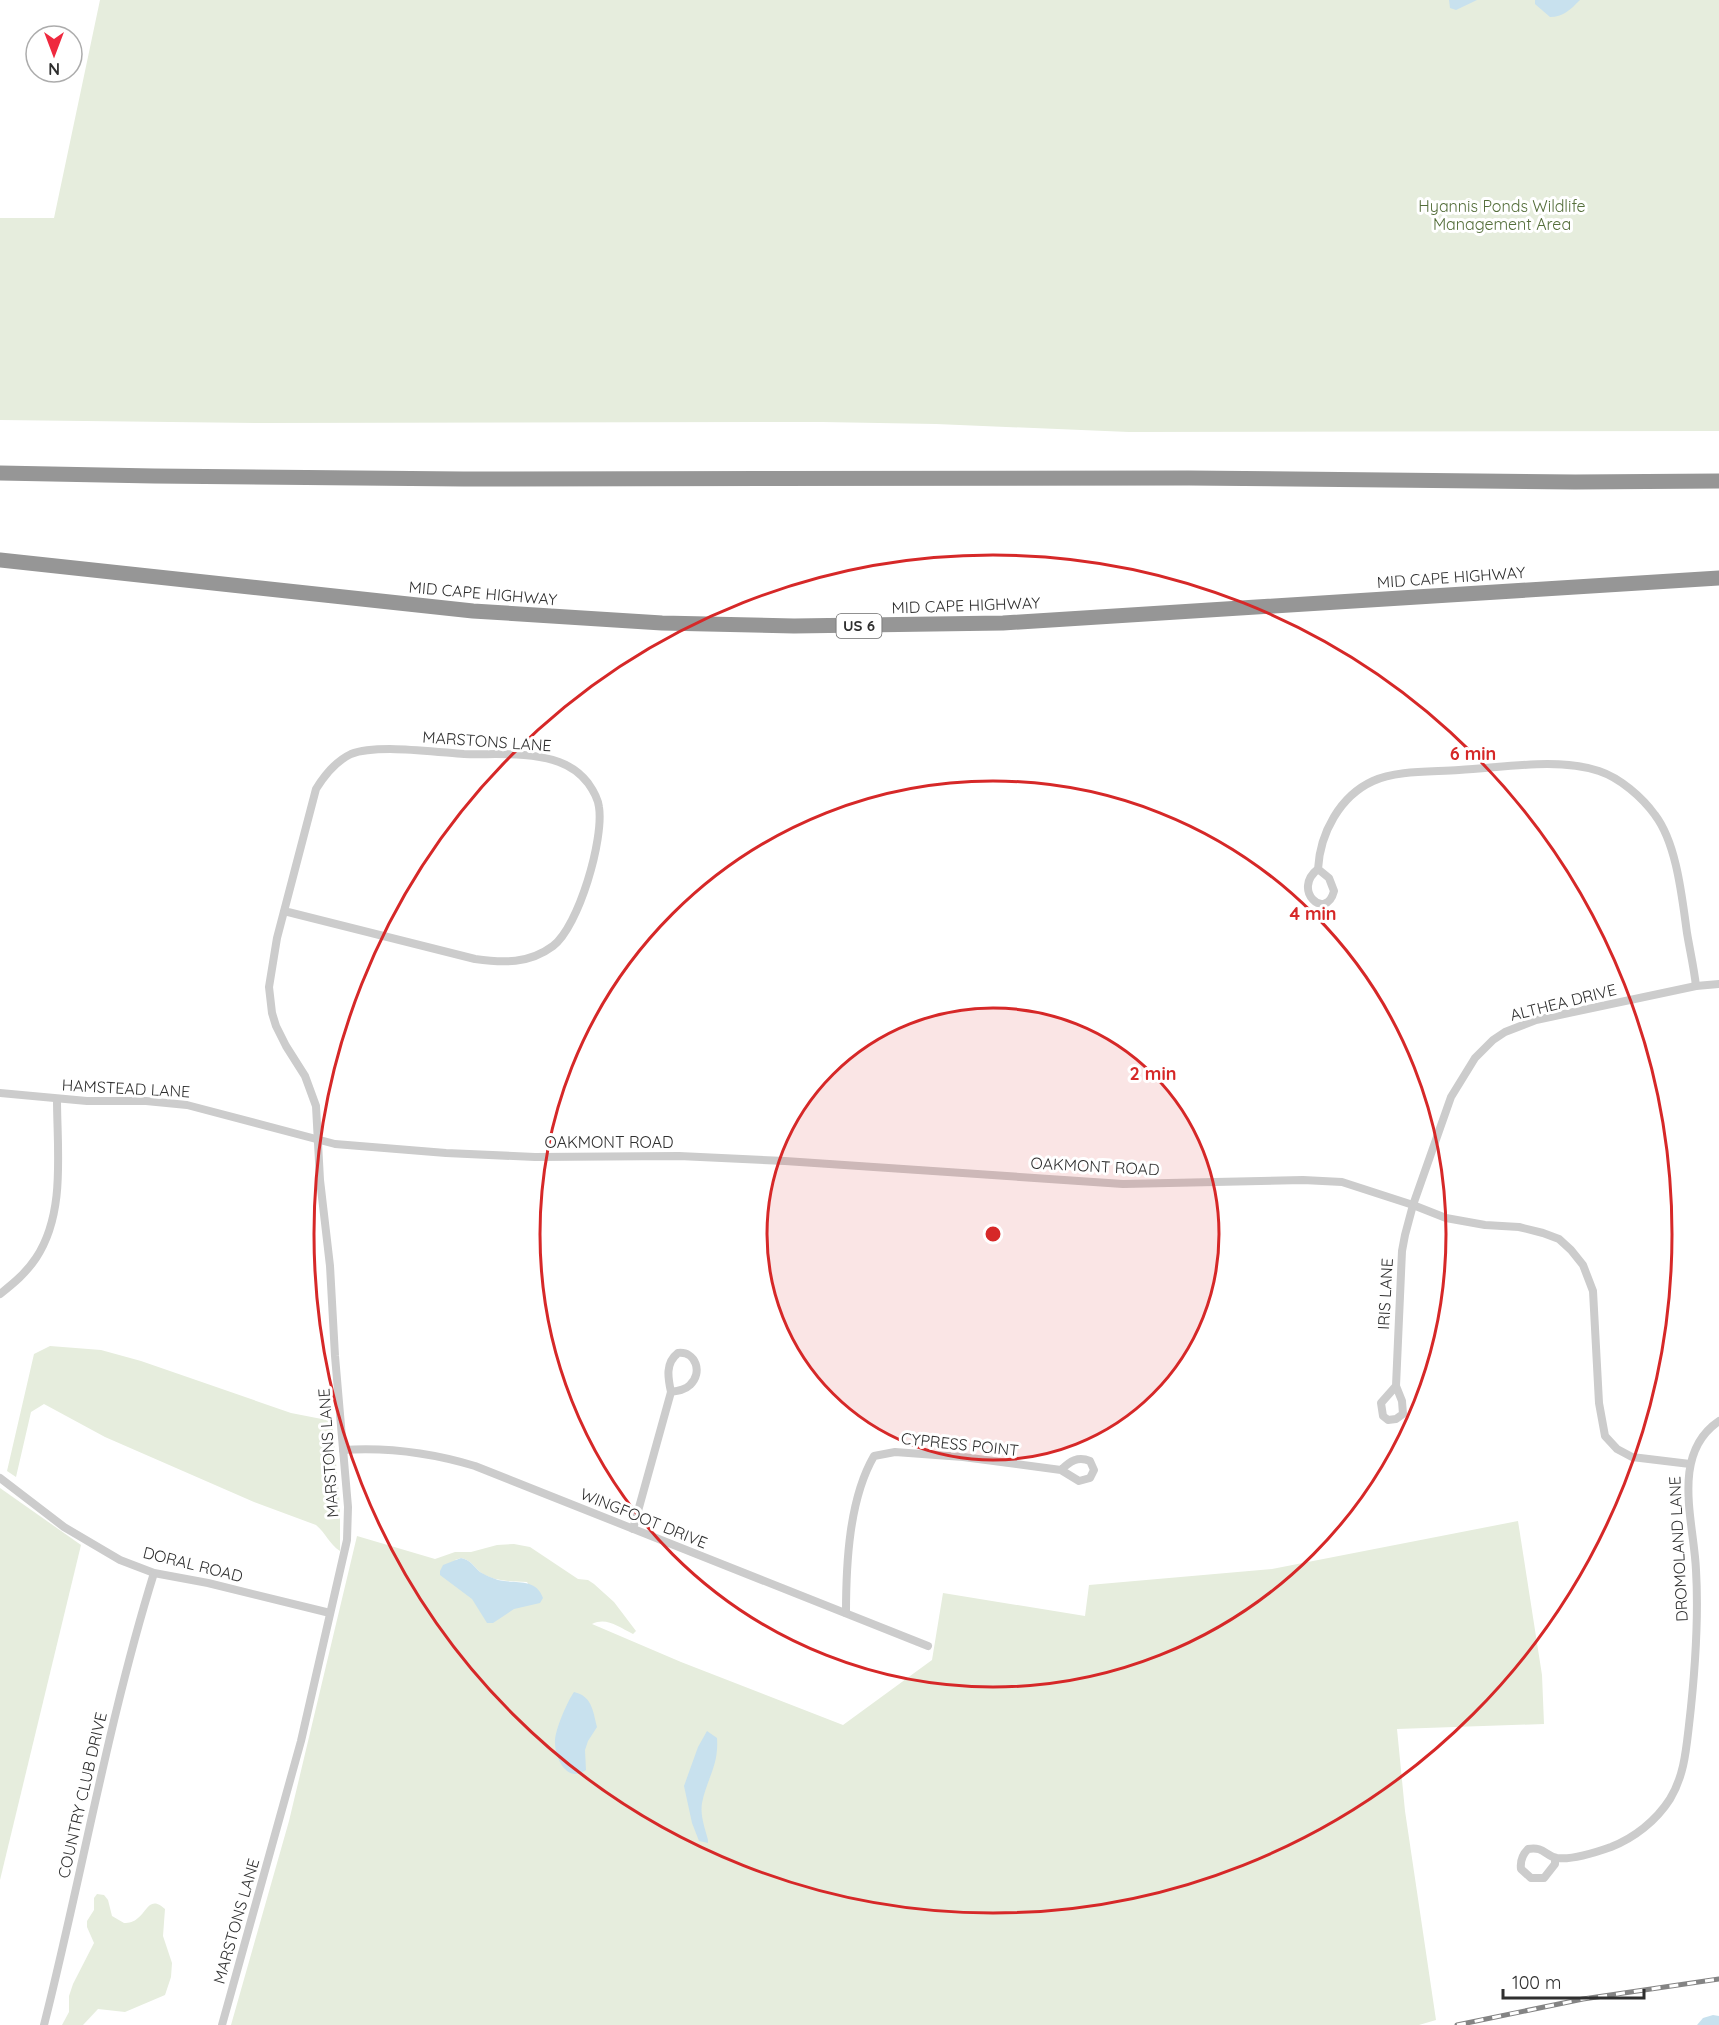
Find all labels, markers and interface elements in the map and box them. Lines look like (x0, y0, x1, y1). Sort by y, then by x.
north arrow (24, 24, 84, 84)
text: N (48, 59, 60, 79)
park label: Hyannis Ponds Wildlife Management Area (1418, 196, 1586, 234)
street label: MID CAPE HIGHWAY (1376, 562, 1526, 592)
street label: MID CAPE HIGHWAY (408, 577, 558, 609)
street label: MID CAPE HIGHWAY (891, 592, 1041, 618)
road number: US 6 (836, 614, 882, 638)
street label: MARSTONS LANE (422, 727, 552, 755)
text: 6 min (1450, 742, 1496, 765)
text: 4 min (1289, 902, 1337, 925)
street label: ALTHEA DRIVE (1508, 979, 1618, 1025)
text: 2 min (1130, 1062, 1176, 1085)
street label: HAMSTEAD LANE (61, 1075, 191, 1101)
street label: OAKMONT ROAD (544, 1132, 674, 1152)
street label: OAKMONT ROAD (1030, 1153, 1160, 1179)
centre of rings (983, 1224, 1003, 1244)
street label: IRIS LANE (1373, 1258, 1397, 1330)
street label: MARSTONS LANE (314, 1388, 342, 1518)
street label: CYPRESS POINT (900, 1428, 1020, 1460)
street label: DROMOLAND LANE (1664, 1476, 1692, 1622)
street label: WINGFOOT DRIVE (578, 1483, 710, 1553)
street label: DORAL ROAD (141, 1542, 245, 1586)
street label: COUNTRY CLUB DRIVE (53, 1710, 111, 1880)
street label: MARSTONS LANE (209, 1856, 263, 1986)
scale bar (1503, 1962, 1644, 2000)
text: 100 m (1512, 1971, 1561, 1994)

